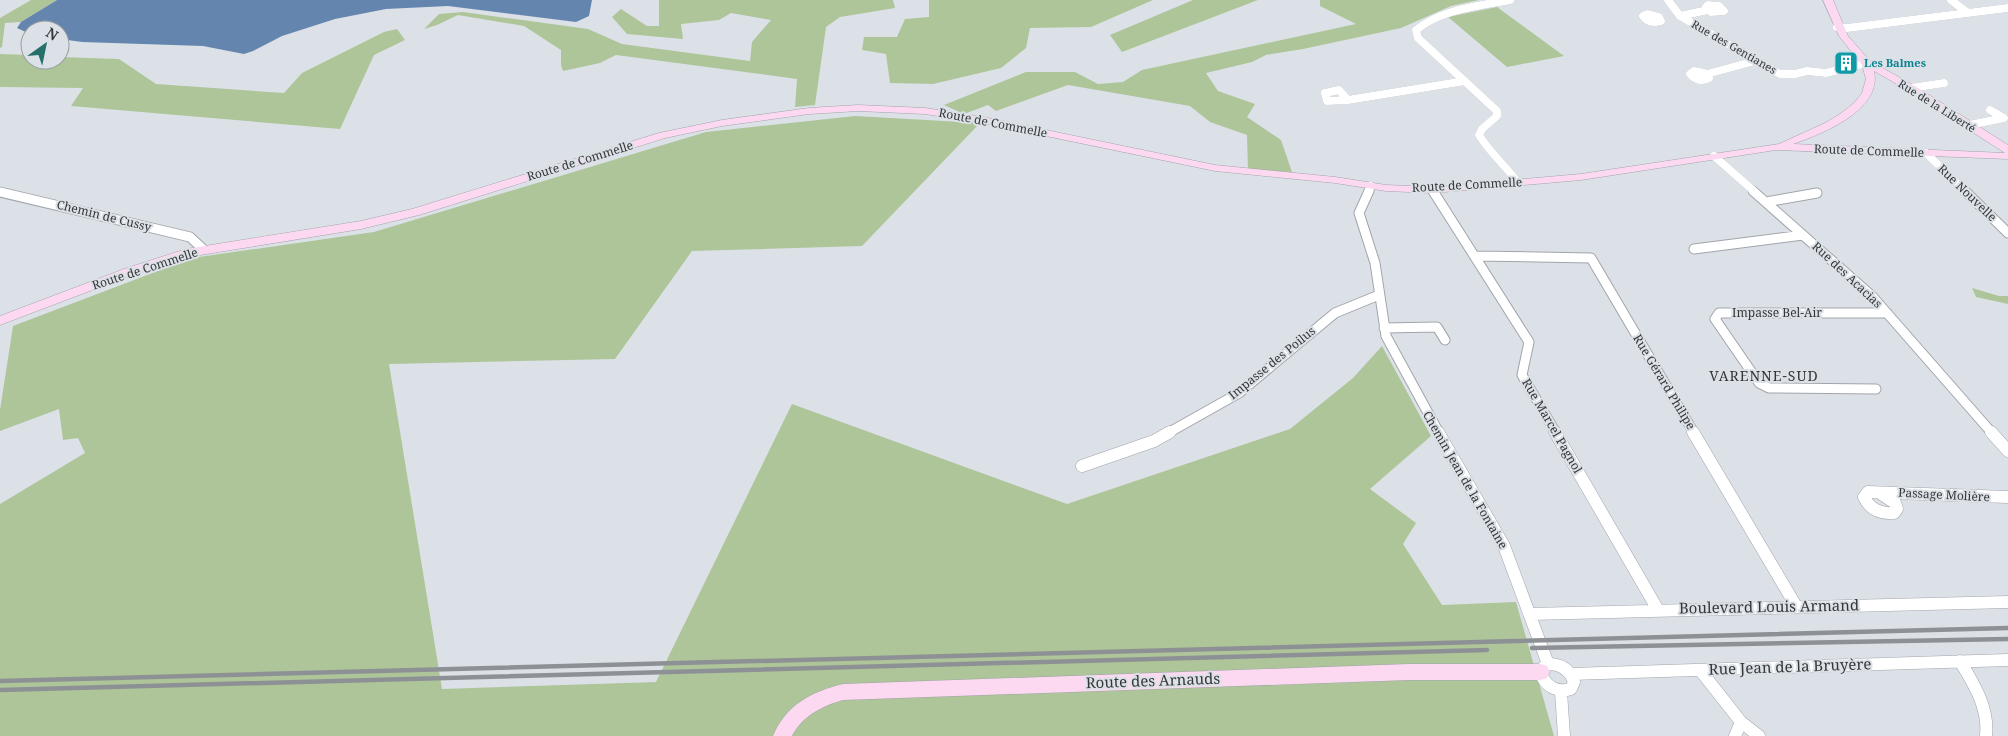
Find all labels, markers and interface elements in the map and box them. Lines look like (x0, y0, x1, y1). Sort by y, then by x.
street label: Rue des Gentianes (1689, 16, 1780, 77)
north arrow (20, 20, 70, 70)
text: N (43, 23, 62, 45)
building icon: Les Balmes (1833, 50, 1859, 76)
place label: Les Balmes (1864, 55, 1926, 70)
street label: Rue de la Liberté (1896, 76, 1979, 136)
street label: Route de Commelle (937, 104, 1049, 141)
street label: Route de Commelle (525, 136, 635, 185)
street label: Route de Commelle (1814, 140, 1924, 161)
street label: Rue Nouvelle (1934, 160, 2001, 225)
street label: Route de Commelle (1411, 173, 1523, 196)
street label: Chemin de Cussy (55, 196, 153, 236)
street label: Rue des Acacias (1809, 238, 1886, 312)
street label: Route de Commelle (90, 243, 200, 294)
street label: Impasse Bel-Air (1732, 304, 1822, 321)
street label: Impasse des Poilus (1225, 322, 1319, 403)
street label: Rue Gérard Philipe (1629, 331, 1700, 433)
district label: VARENNE-SUD (1709, 366, 1819, 385)
street label: Rue Marcel Pagnol (1518, 375, 1587, 476)
street label: Chemin Jean de la Fontaine (1419, 408, 1512, 552)
street label: Passage Molière (1898, 484, 1990, 505)
street label: Boulevard Louis Armand (1679, 594, 1859, 618)
street label: Rue Jean de la Bruyère (1708, 653, 1872, 679)
street label: Route des Arnauds (1085, 668, 1221, 692)

